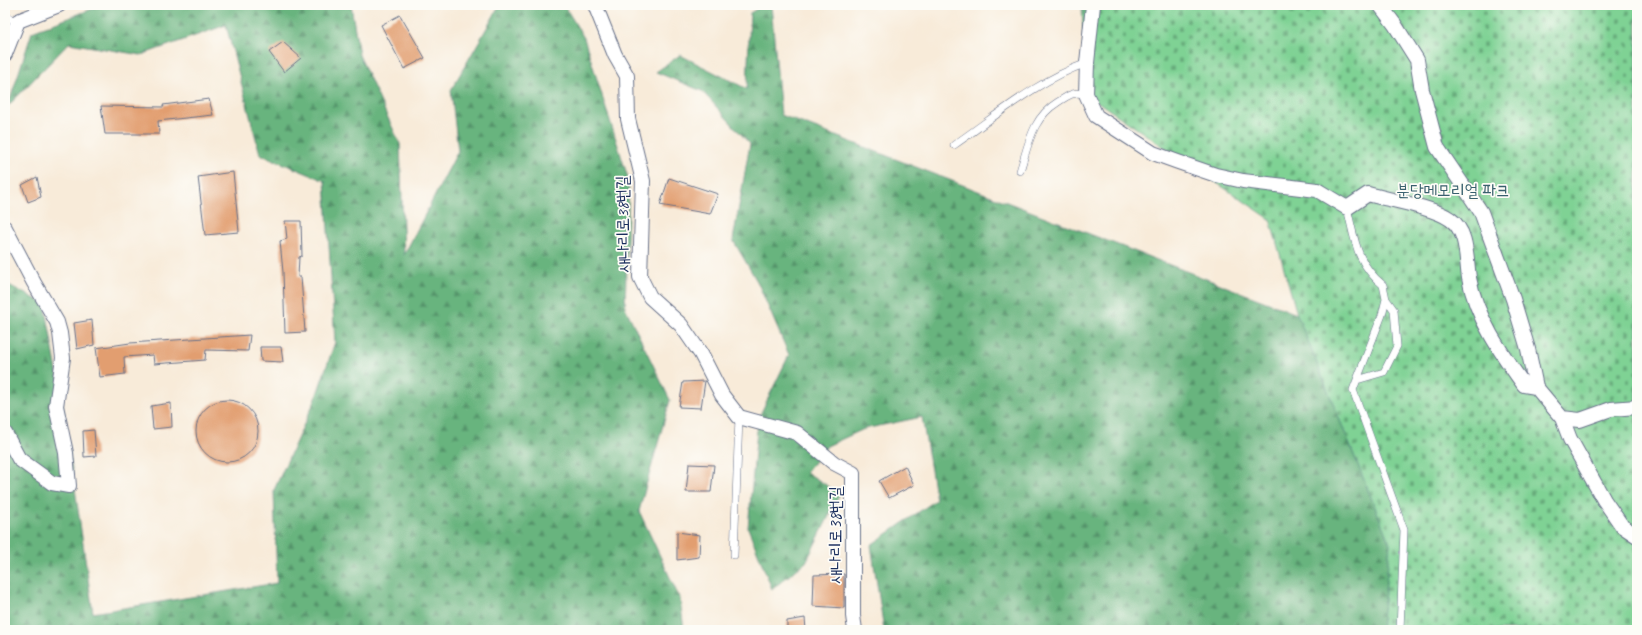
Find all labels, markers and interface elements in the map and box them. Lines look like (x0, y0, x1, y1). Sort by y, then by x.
street label: 새나리로38번길 (612, 175, 634, 273)
park label: 분당메모리얼 파크 (1396, 180, 1510, 201)
street label: 새나리로38번길 (825, 486, 846, 584)

